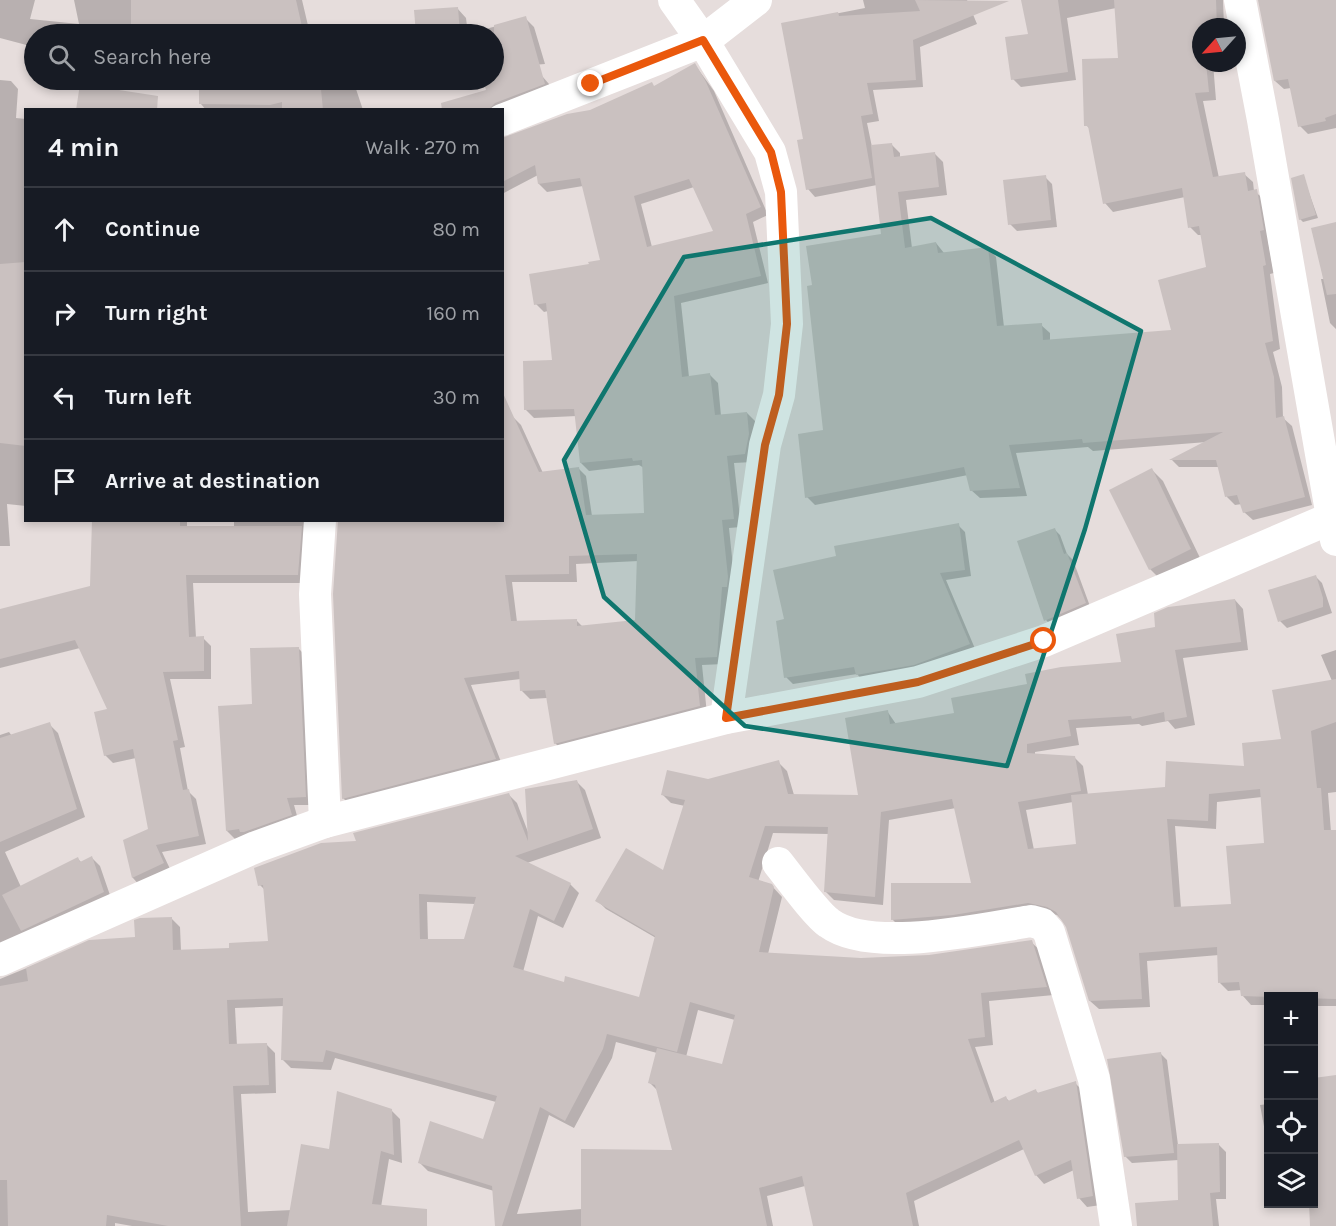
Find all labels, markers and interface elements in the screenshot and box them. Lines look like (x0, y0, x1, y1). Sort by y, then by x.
north arrow (1192, 18, 1246, 72)
search box (24, 24, 504, 90)
icon: search (45, 41, 78, 74)
text: Search here (93, 44, 211, 70)
route end (577, 70, 603, 96)
text: 4 min (48, 132, 119, 163)
text: Walk · 270 m (366, 136, 480, 159)
icon: ahead (48, 213, 81, 246)
text: Continue (105, 216, 200, 242)
text: 80 m (432, 218, 480, 241)
icon: right (48, 297, 81, 330)
text: Turn right (105, 300, 208, 326)
text: 160 m (427, 302, 480, 325)
icon: left (48, 381, 81, 414)
text: Turn left (105, 384, 192, 410)
text: 30 m (433, 386, 480, 409)
icon: arrive (48, 465, 81, 498)
text: Arrive at destination (105, 468, 320, 494)
route start (1030, 627, 1056, 653)
map controls (1264, 992, 1318, 1208)
button: + (1264, 992, 1318, 1046)
button: − (1264, 1046, 1318, 1100)
button: locate (1264, 1100, 1318, 1154)
button: layers (1264, 1154, 1318, 1208)

